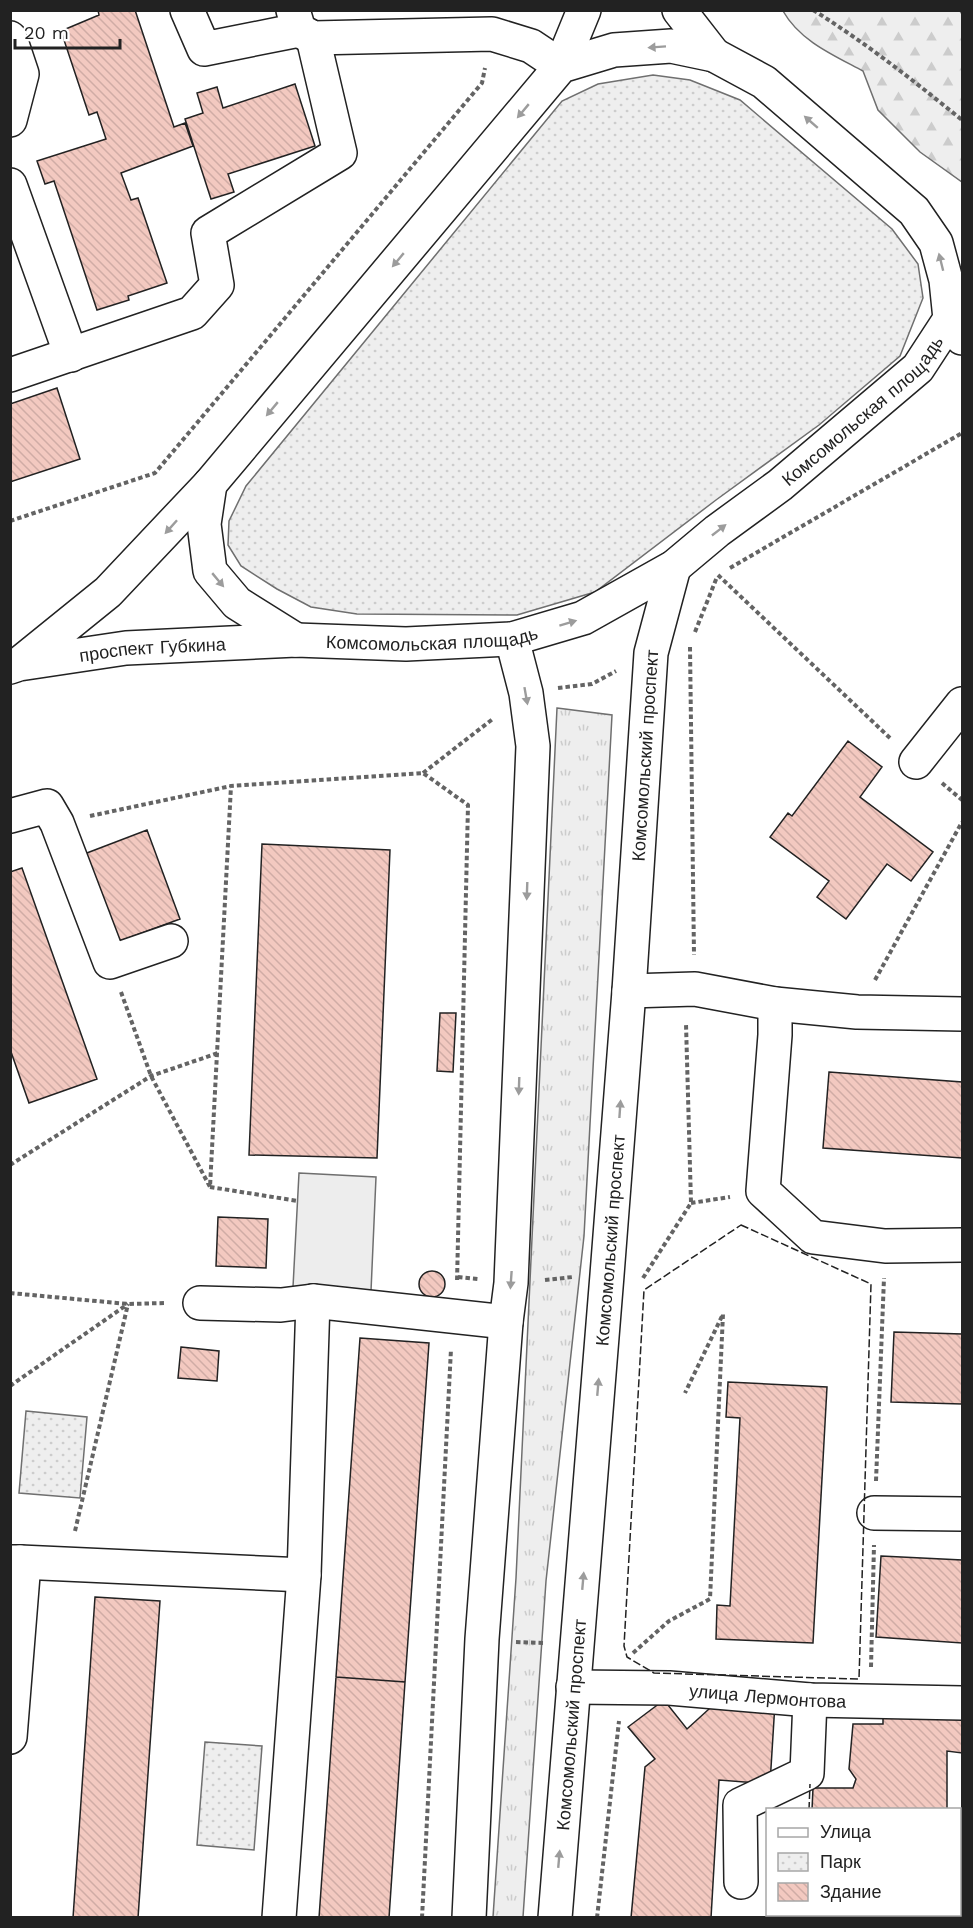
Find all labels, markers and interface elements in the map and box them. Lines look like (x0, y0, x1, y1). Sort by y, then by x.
scale bar (15, 12, 120, 50)
text: 20 m (24, 22, 69, 43)
one-way arrow (647, 42, 666, 52)
one-way arrow (517, 103, 530, 118)
one-way arrow (803, 115, 819, 128)
one-way arrow (391, 252, 404, 268)
one-way arrow (935, 253, 945, 271)
street label: Комсомольская площадь (777, 331, 947, 490)
one-way arrow (267, 402, 279, 417)
one-way arrow (164, 519, 178, 534)
one-way arrow (710, 524, 726, 536)
one-way arrow (211, 572, 224, 587)
one-way arrow (560, 618, 578, 627)
street label: Комсомольская площадь (326, 622, 540, 655)
street label: проспект Губкина (78, 633, 227, 665)
street label: Комсомольский проспект (627, 649, 662, 862)
one-way arrow (522, 687, 531, 706)
one-way arrow (522, 881, 532, 900)
one-way arrow (514, 1076, 524, 1095)
one-way arrow (615, 1099, 625, 1118)
street label: Комсомольский проспект (591, 1134, 628, 1347)
one-way arrow (506, 1271, 515, 1290)
one-way arrow (594, 1377, 603, 1396)
one-way arrow (578, 1572, 588, 1591)
street label: Комсомольский проспект (552, 1618, 590, 1831)
street label: улица Лермонтова (688, 1679, 847, 1711)
legend (766, 1808, 961, 1916)
text: Улица (820, 1821, 872, 1842)
one-way arrow (554, 1850, 564, 1869)
text: Парк (820, 1851, 861, 1872)
text: Здание (820, 1881, 881, 1902)

